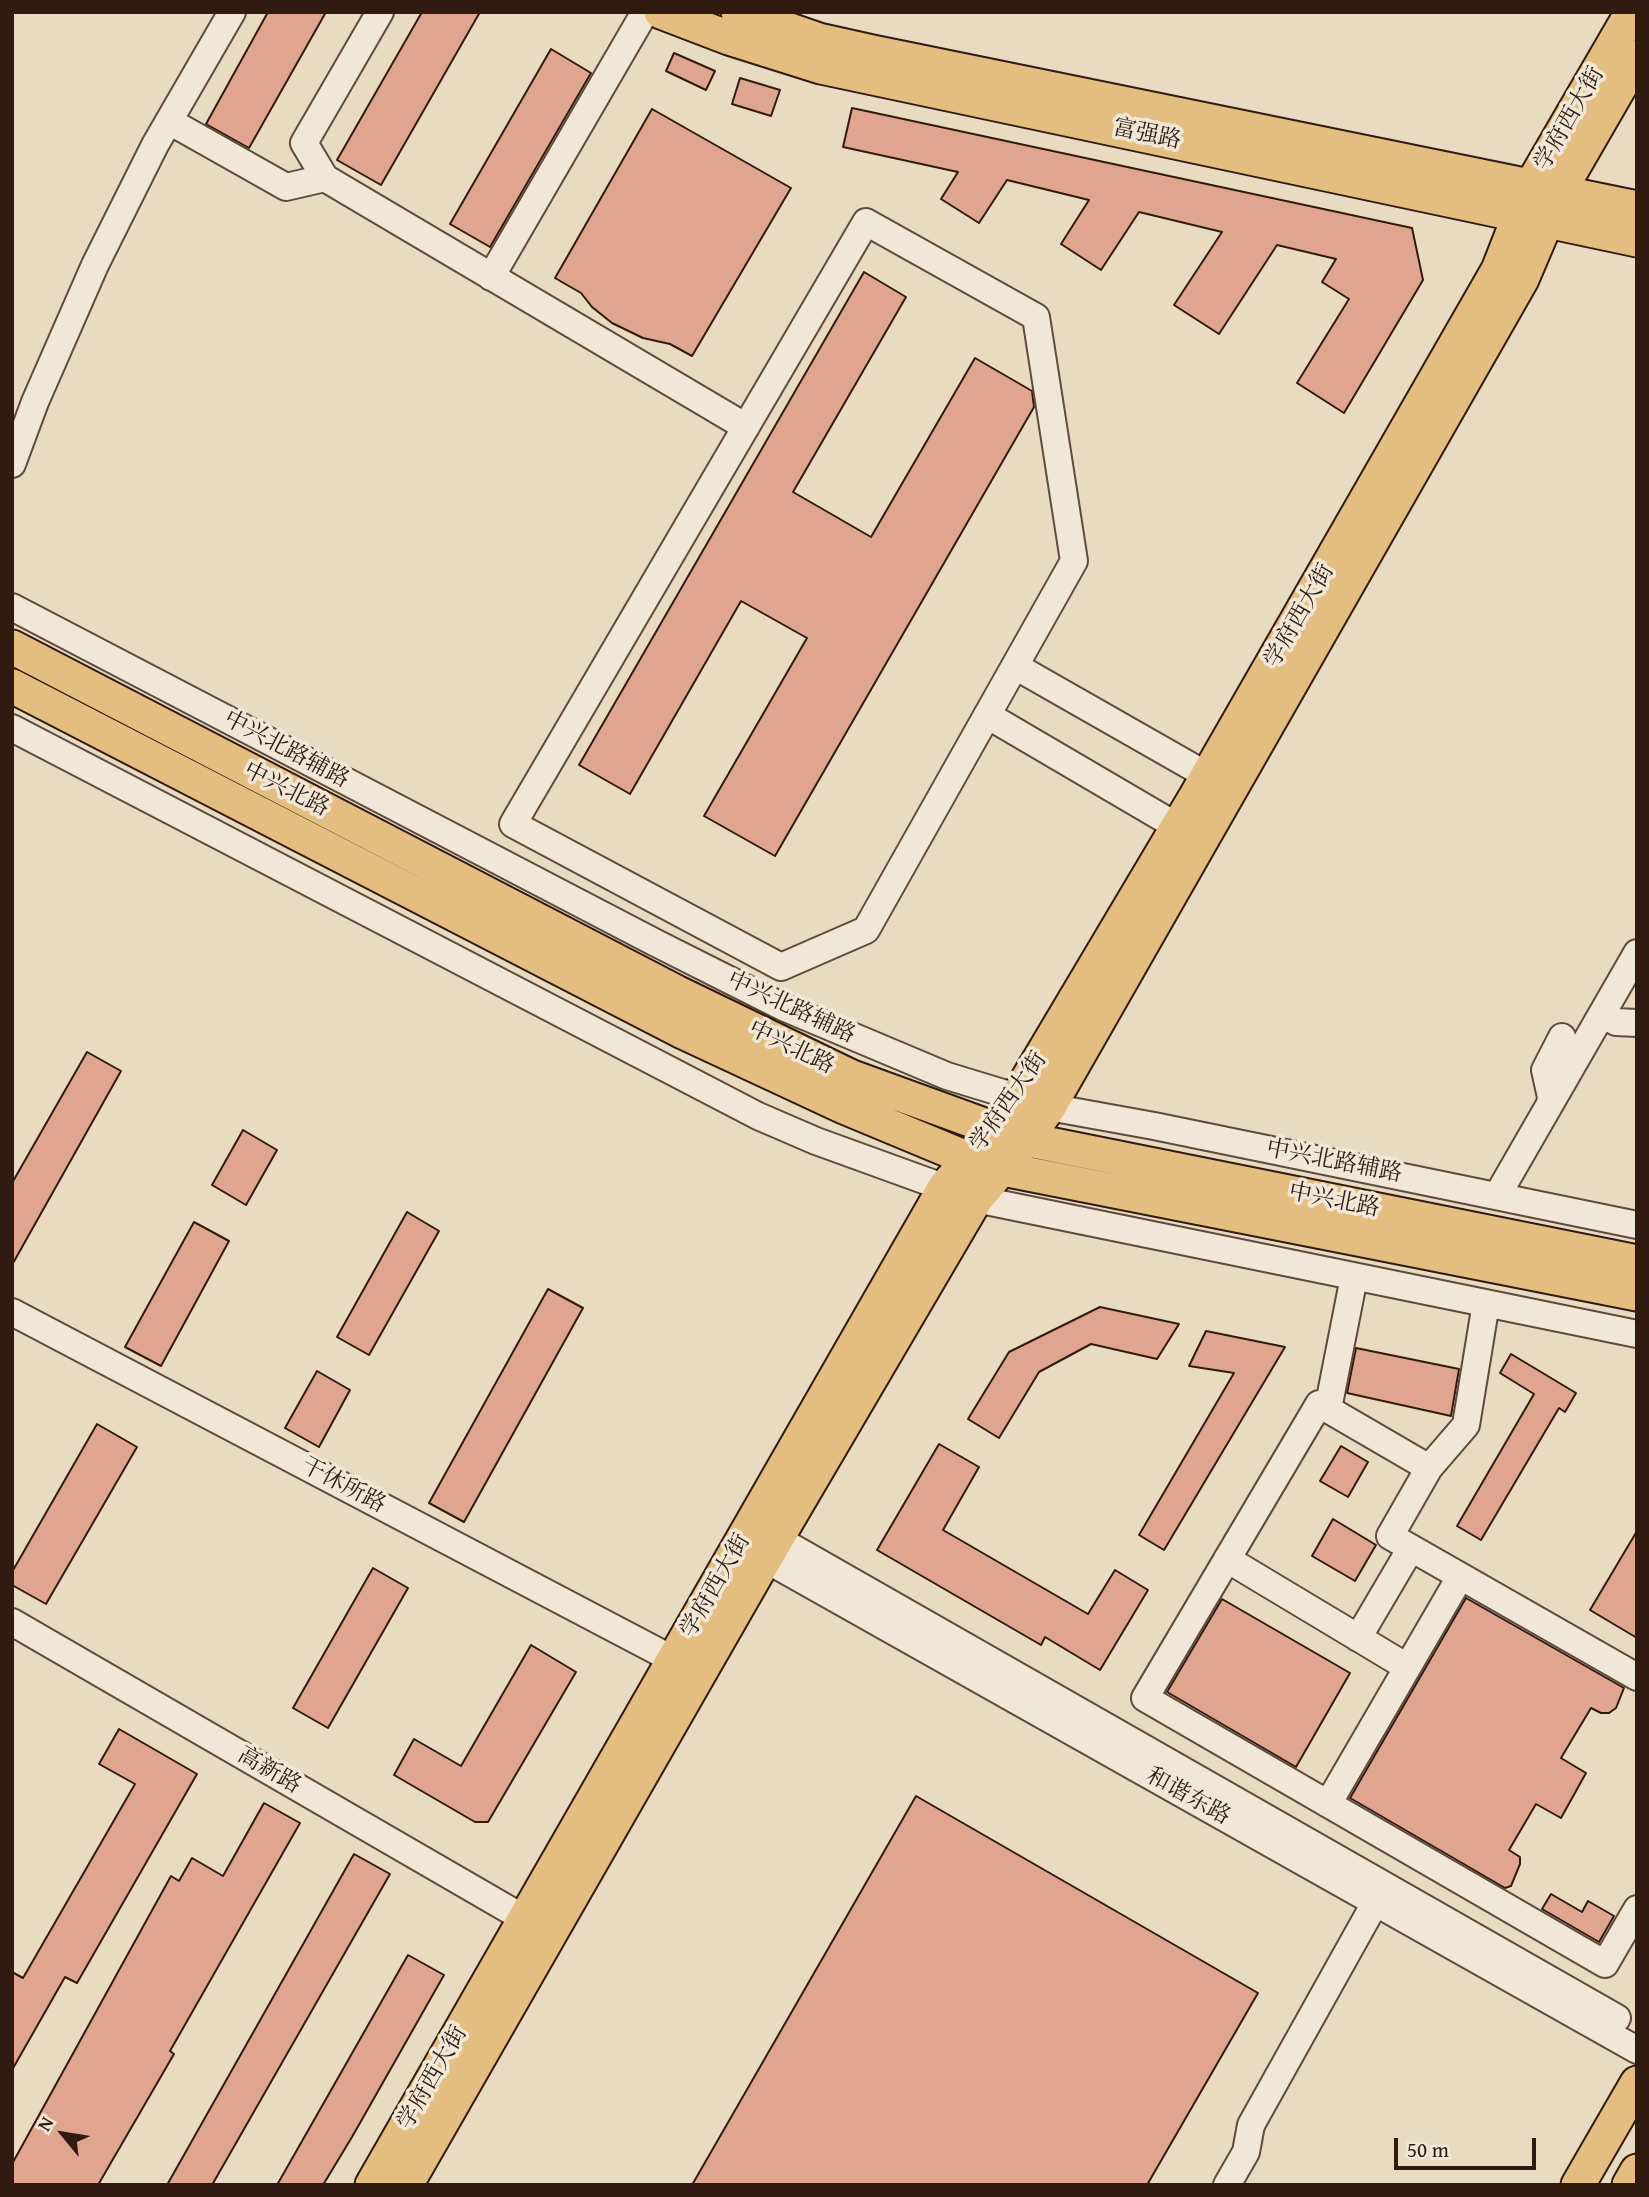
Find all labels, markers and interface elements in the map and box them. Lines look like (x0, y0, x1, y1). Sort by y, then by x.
street label: 学府西大街 (1529, 62, 1611, 176)
street label: 富强路 (1110, 114, 1184, 156)
street label: 学府西大街 (1259, 559, 1341, 673)
street label: 中兴北路辅路 (219, 705, 353, 795)
street label: 中兴北路 (239, 757, 333, 823)
street label: 中兴北路辅路 (723, 966, 859, 1050)
street label: 中兴北路 (744, 1015, 838, 1081)
street label: 学府西大街 (965, 1047, 1053, 1157)
street label: 中兴北路辅路 (1264, 1135, 1404, 1189)
street label: 中兴北路 (1286, 1179, 1382, 1223)
street label: 干休所路 (296, 1452, 390, 1520)
street label: 学府西大街 (675, 1529, 757, 1643)
street label: 高新路 (232, 1742, 306, 1800)
street label: 和谐东路 (1141, 1763, 1235, 1831)
street label: 学府西大街 (392, 2021, 474, 2135)
north arrow (28, 2099, 98, 2169)
text: N (30, 2111, 60, 2136)
scale bar (1397, 2124, 1539, 2168)
text: 50 m (1407, 2134, 1449, 2165)

